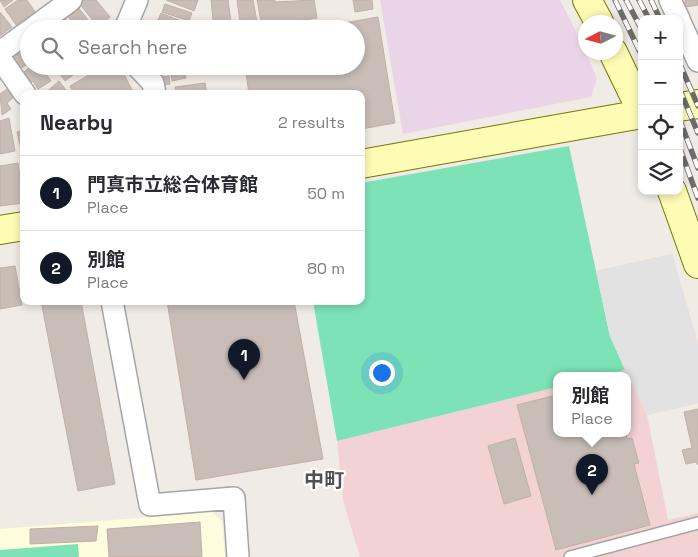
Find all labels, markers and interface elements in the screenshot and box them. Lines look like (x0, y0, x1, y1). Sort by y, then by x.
north arrow (578, 15, 623, 60)
map controls (638, 15, 683, 195)
button: + (638, 15, 683, 60)
search box (20, 20, 365, 75)
icon: search (38, 34, 66, 62)
text: Search here (78, 35, 188, 60)
button: − (638, 60, 683, 105)
button: locate (638, 105, 683, 150)
text: Nearby (40, 109, 113, 136)
text: 2 results (278, 112, 345, 133)
button: layers (638, 150, 683, 195)
text: 門真市立総合体育館 (87, 172, 258, 197)
text: 1 (52, 183, 60, 204)
text: 50 m (307, 183, 345, 204)
text: Place (87, 197, 129, 218)
text: 別館 (87, 247, 125, 272)
text: 2 (51, 258, 61, 279)
text: 80 m (307, 258, 345, 279)
text: Place (87, 272, 129, 293)
pin: 1 (228, 339, 260, 380)
your location (369, 360, 395, 386)
popup (553, 372, 631, 437)
text: 別館 (571, 383, 609, 408)
text: Place (571, 408, 613, 429)
pin: 2 (576, 454, 608, 495)
district label: 中町 (304, 467, 344, 493)

